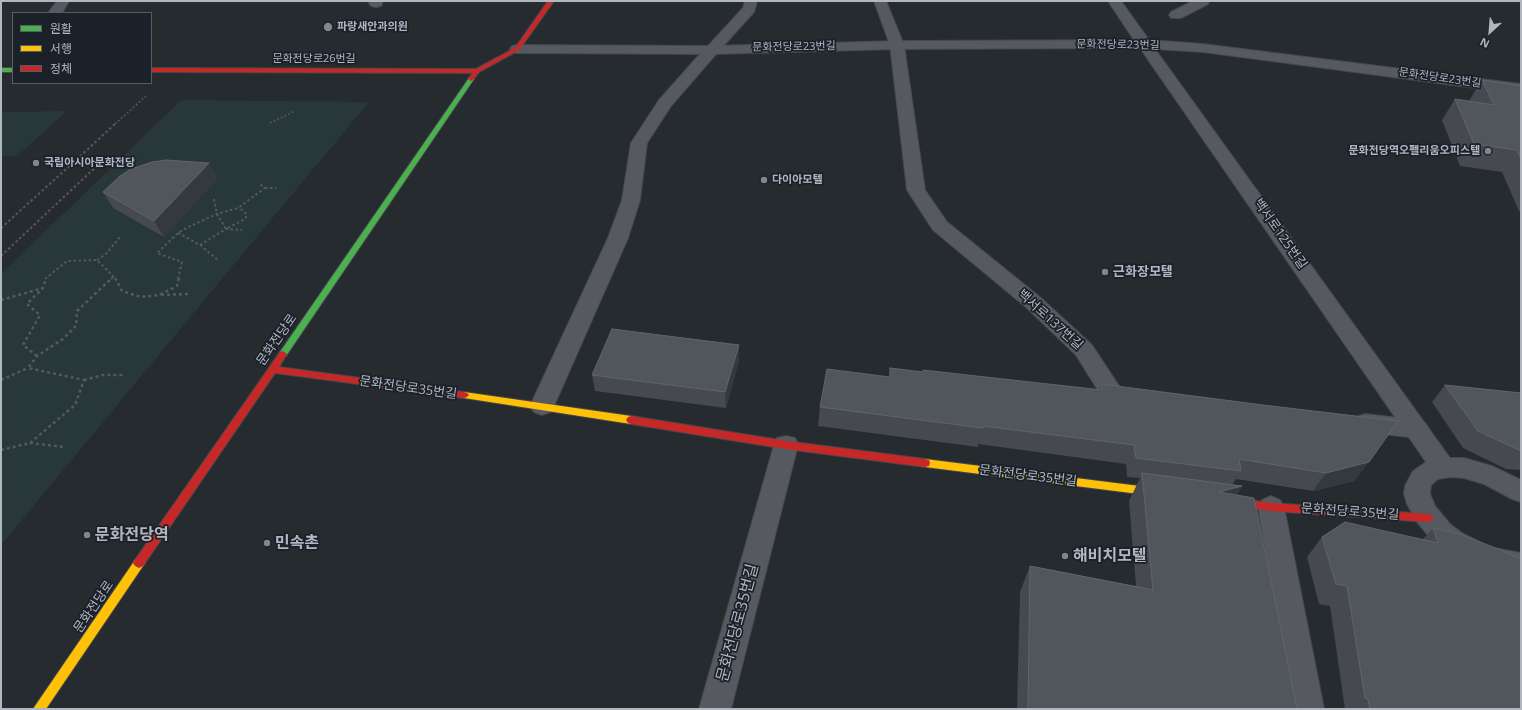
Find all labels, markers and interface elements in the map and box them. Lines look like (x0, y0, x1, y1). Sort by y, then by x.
legend (12, 12, 152, 84)
north arrow (1470, 12, 1510, 52)
text: 원활 (50, 20, 72, 37)
place label: 파랑새안과의원 (337, 20, 408, 34)
marker: 파랑새안과의원 (322, 21, 334, 33)
text: N (1477, 35, 1492, 52)
street label: 문화전당로23번길 (1076, 38, 1160, 52)
text: 서행 (50, 40, 72, 57)
street label: 문화전당로23번길 (752, 40, 836, 54)
street label: 문화전당로26번길 (272, 52, 356, 66)
text: 정체 (50, 60, 72, 77)
street label: 문화전당로23번길 (1398, 66, 1482, 90)
place label: 문화전당역오펠리움오피스텔 (1348, 144, 1480, 158)
marker: 문화전당역오펠리움오피스텔 (1483, 146, 1493, 156)
place label: 국립아시아문화전당 (44, 156, 135, 170)
marker: 국립아시아문화전당 (31, 158, 41, 168)
place label: 다이아모텔 (772, 173, 823, 187)
marker: 다이아모텔 (759, 175, 769, 185)
street label: 백서로125번길 (1250, 196, 1310, 272)
place label: 근화장모텔 (1113, 264, 1173, 280)
marker: 근화장모텔 (1100, 267, 1110, 277)
street label: 백서로137번길 (1014, 287, 1086, 353)
street label: 문화전당로 (253, 311, 301, 369)
street label: 문화전당로35번길 (358, 373, 458, 403)
street label: 문화전당로35번길 (978, 462, 1078, 490)
street label: 문화전당로35번길 (1300, 501, 1400, 523)
place label: 문화전당역 (95, 525, 169, 545)
marker: 문화전당역 (82, 530, 92, 540)
place label: 민속촌 (275, 533, 319, 553)
marker: 민속촌 (262, 538, 272, 548)
place label: 해비치모텔 (1073, 546, 1147, 566)
marker: 해비치모텔 (1060, 551, 1070, 561)
street label: 문화전당로35번길 (713, 562, 763, 684)
street label: 문화전당로 (71, 578, 117, 636)

